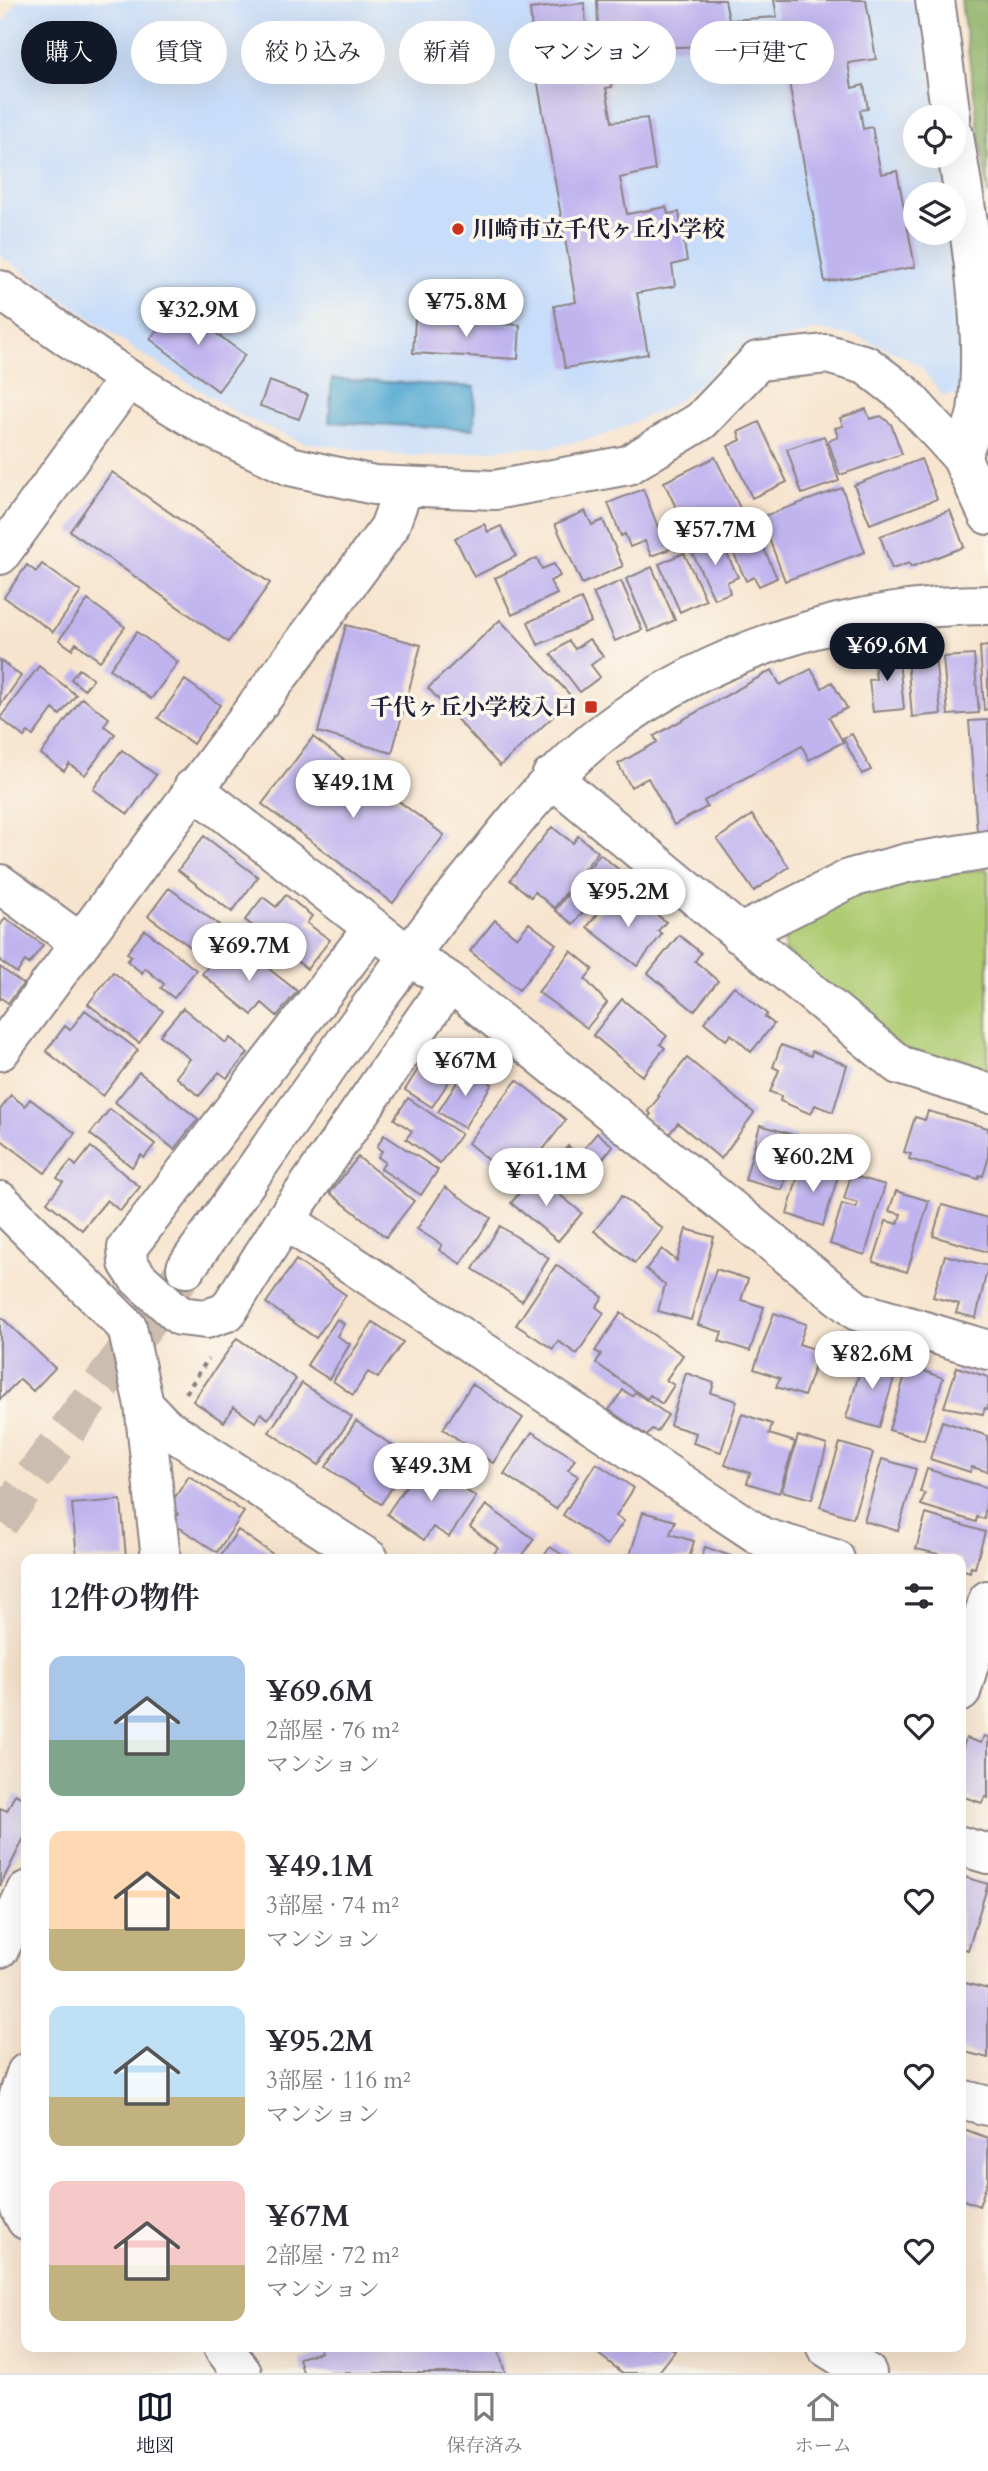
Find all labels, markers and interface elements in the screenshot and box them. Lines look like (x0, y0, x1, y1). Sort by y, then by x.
chip: 購入 (21, 21, 117, 84)
chip: 賃貸 (131, 21, 227, 84)
chip: 絞り込み (241, 21, 385, 84)
chip: 新着 (399, 21, 495, 84)
chip: マンション (509, 21, 676, 84)
chip: 一戸建て (690, 21, 834, 84)
map controls (903, 105, 966, 245)
button: locate (903, 105, 966, 168)
button: layers (903, 182, 966, 245)
place label: 川崎市立千代ヶ丘小学校 (472, 214, 725, 245)
marker: 川崎市立千代ヶ丘小学校 (450, 221, 466, 237)
pin: ¥75.8M (409, 280, 523, 339)
text: ¥75.8M (425, 286, 507, 317)
pin: ¥32.9M (141, 288, 255, 347)
text: ¥32.9M (157, 294, 239, 325)
pin: ¥57.7M (658, 508, 772, 567)
text: ¥57.7M (674, 514, 756, 545)
pin: ¥69.6M (830, 624, 944, 683)
text: ¥69.6M (846, 630, 928, 661)
place label: 千代ヶ丘小学校入口 (370, 692, 577, 723)
marker: 千代ヶ丘小学校入口 (583, 699, 599, 715)
pin: ¥49.1M (296, 760, 410, 820)
text: ¥49.1M (312, 767, 394, 798)
pin: ¥95.2M (571, 870, 685, 929)
text: ¥95.2M (587, 876, 669, 907)
pin: ¥69.7M (192, 923, 306, 983)
text: ¥69.7M (208, 930, 290, 961)
pin: ¥67M (424, 1038, 506, 1098)
text: ¥67M (433, 1045, 497, 1076)
pin: ¥60.2M (756, 1134, 870, 1194)
text: ¥60.2M (772, 1141, 854, 1172)
pin: ¥61.1M (489, 1148, 603, 1208)
text: ¥61.1M (505, 1155, 587, 1186)
pin: ¥82.6M (815, 1332, 929, 1391)
text: ¥82.6M (831, 1338, 913, 1369)
pin: ¥49.3M (374, 1444, 488, 1503)
text: ¥49.3M (390, 1450, 472, 1481)
icon: filters (900, 1577, 938, 1615)
text: 12件の物件 (49, 1578, 200, 1619)
text: ¥69.6M (266, 1671, 374, 1712)
icon: home (105, 1684, 189, 1768)
icon: heart (900, 1707, 938, 1745)
text: 2部屋 · 76 m² (266, 1715, 399, 1746)
text: マンション (266, 1749, 380, 1780)
text: ¥49.1M (266, 1846, 374, 1887)
icon: home (105, 1859, 189, 1943)
icon: heart (900, 1882, 938, 1920)
text: 3部屋 · 74 m² (266, 1890, 399, 1921)
text: マンション (266, 1924, 380, 1955)
text: ¥95.2M (266, 2021, 374, 2062)
icon: home (105, 2034, 189, 2118)
icon: heart (900, 2057, 938, 2095)
text: 3部屋 · 116 m² (266, 2065, 411, 2096)
text: マンション (266, 2099, 380, 2130)
text: ¥67M (266, 2196, 350, 2237)
icon: home (105, 2209, 189, 2293)
icon: heart (900, 2232, 938, 2270)
text: 2部屋 · 72 m² (266, 2240, 399, 2271)
text: マンション (266, 2274, 380, 2305)
tab: 地図 (136, 2388, 174, 2459)
tab: 保存済み (446, 2388, 523, 2459)
tab: ホーム (795, 2388, 852, 2459)

